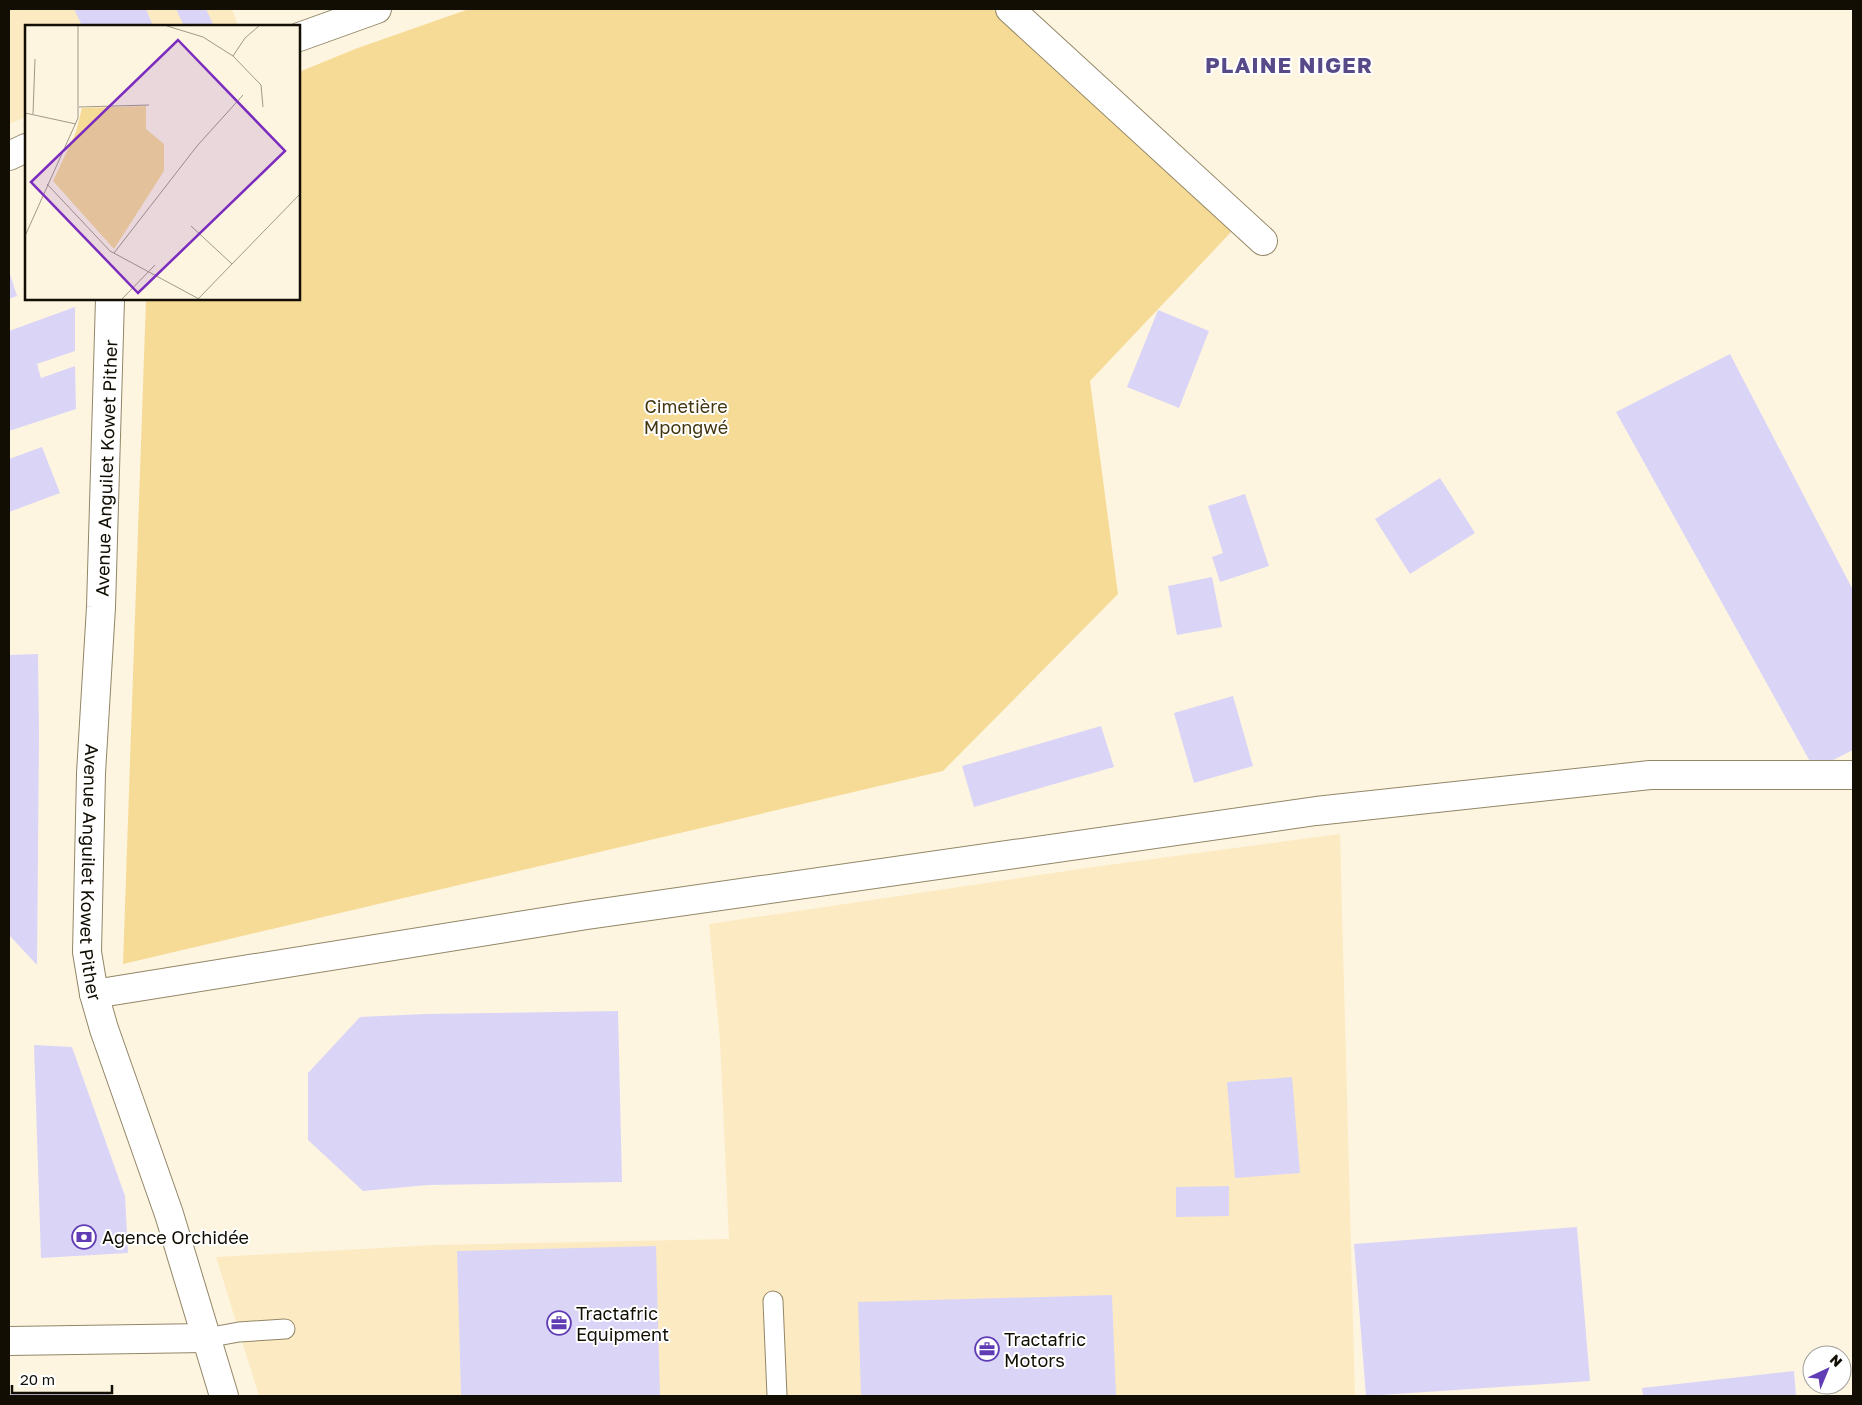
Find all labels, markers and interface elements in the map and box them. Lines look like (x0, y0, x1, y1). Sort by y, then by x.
inset map (25, 25, 300, 300)
district label: PLAINE NIGER (1205, 51, 1373, 78)
street label: Avenue Anguilet Kowet Pither (91, 339, 121, 597)
park label: Cimetière Mpongwé (644, 395, 728, 438)
street label: Avenue Anguilet Kowet Pither (76, 743, 106, 1003)
bank icon: Agence Orchidée (71, 1224, 97, 1250)
place label: Agence Orchidée (102, 1226, 249, 1248)
place label: Tractafric Equipment (576, 1302, 669, 1345)
office icon: Tractafric Equipment (546, 1310, 572, 1336)
place label: Tractafric Motors (1004, 1328, 1086, 1371)
office icon: Tractafric Motors (974, 1336, 1000, 1362)
north arrow (1802, 1345, 1852, 1395)
text: N (1827, 1350, 1846, 1370)
scale bar (12, 1362, 112, 1394)
text: 20 m (20, 1370, 55, 1388)

